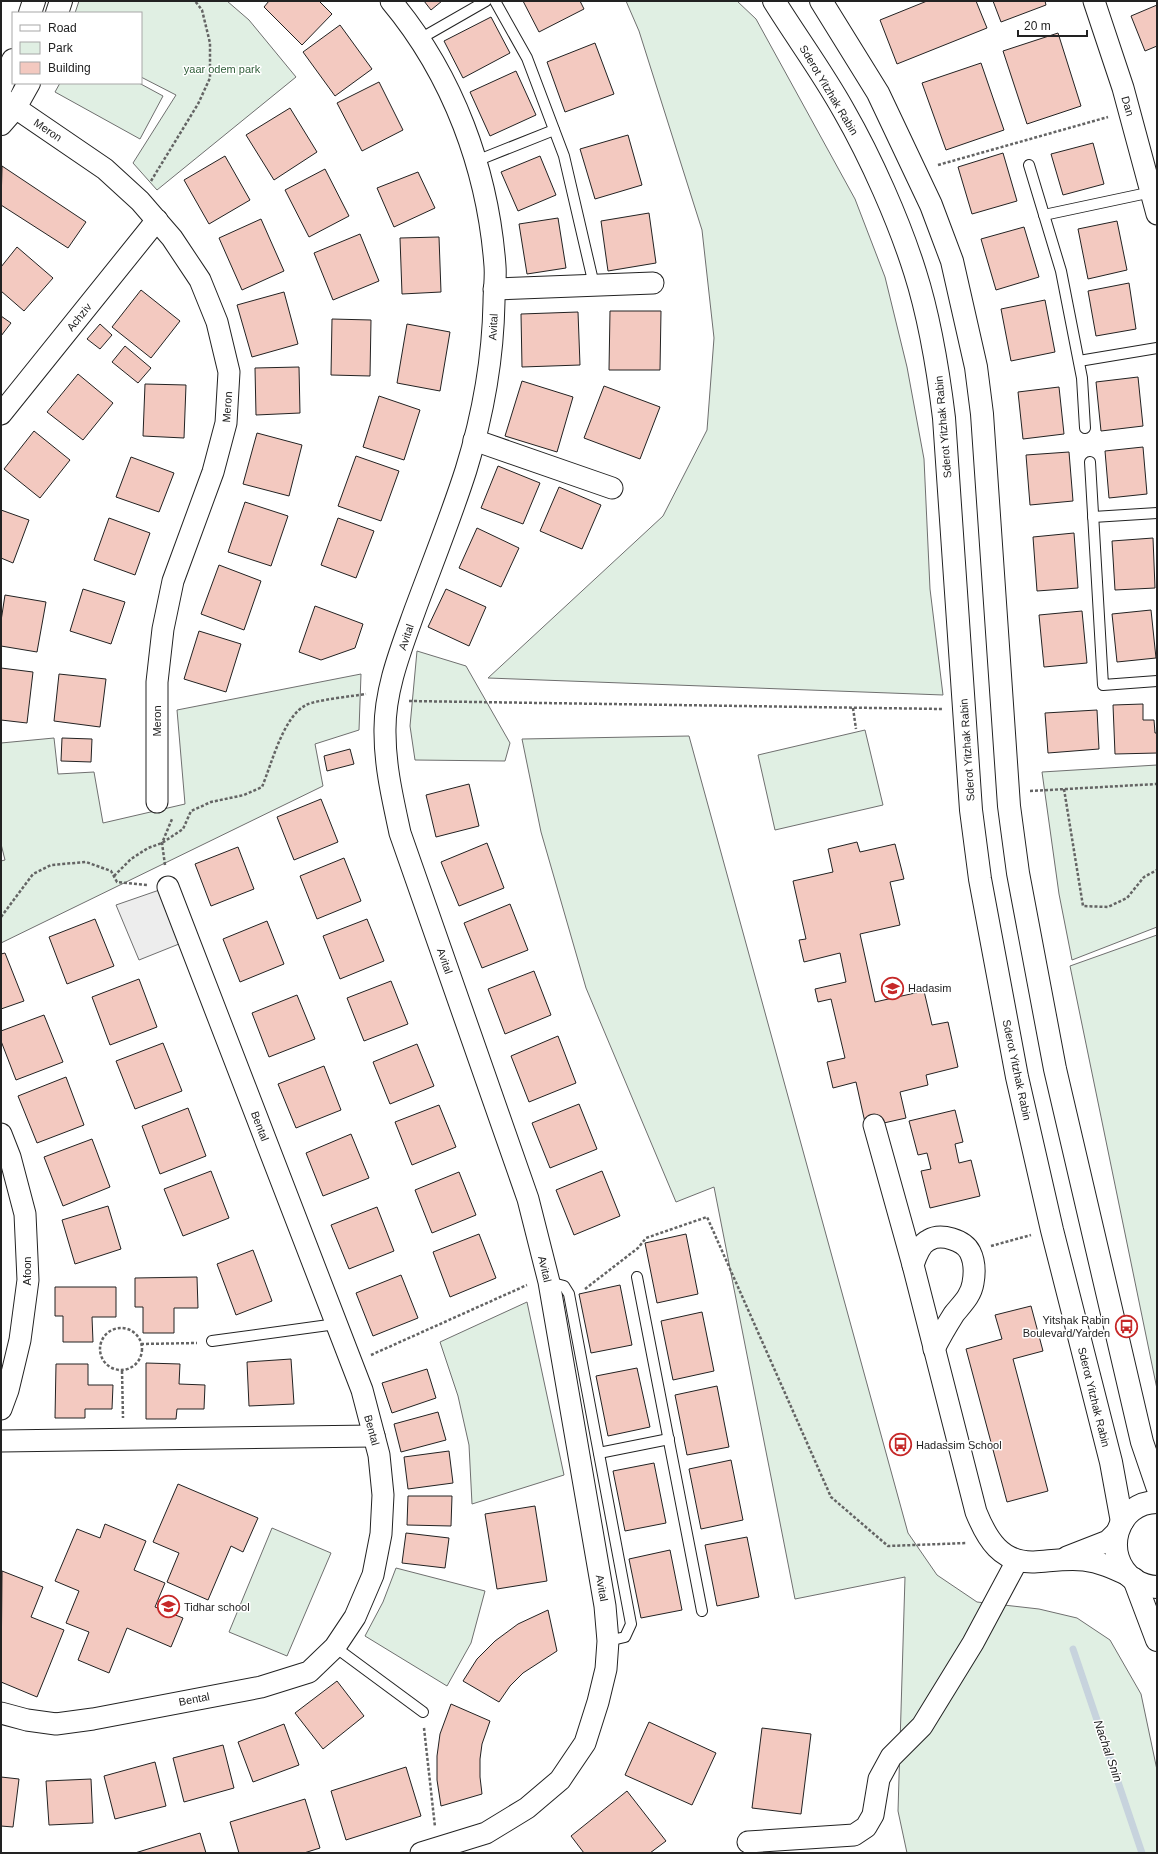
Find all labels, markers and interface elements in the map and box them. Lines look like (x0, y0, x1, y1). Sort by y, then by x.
legend (12, 12, 142, 84)
scale bar (1018, 12, 1087, 38)
text: 20 m (1024, 19, 1051, 33)
text: Road (48, 21, 77, 35)
text: Park (48, 41, 74, 55)
street label: Sderot Yitzhak Rabin (797, 43, 861, 137)
text: Building (48, 61, 91, 75)
park label: yaar odem park (184, 63, 261, 75)
street label: Dan (1119, 95, 1137, 117)
street label: Meron (32, 116, 64, 144)
street label: Achziv (64, 300, 94, 333)
street label: Avital (486, 313, 500, 341)
street label: Sderot Yitzhak Rabin (933, 375, 953, 479)
street label: Meron (220, 391, 234, 423)
street label: Avital (396, 622, 416, 652)
street label: Sderot Yitzhak Rabin (957, 698, 977, 802)
street label: Meron (151, 705, 163, 737)
street label: Avital (435, 946, 455, 976)
school or university icon: Hadasim (879, 975, 905, 1001)
place label: Hadasim (908, 982, 951, 994)
street label: Sderot Yitzhak Rabin (1000, 1019, 1034, 1121)
street label: Bental (249, 1109, 271, 1143)
street label: Avital (536, 1255, 554, 1283)
street label: Afoon (21, 1257, 33, 1285)
bus stop icon: Yitshak Rabin Boulevard/Yarden (1113, 1313, 1139, 1339)
place label: Yitshak Rabin Boulevard/Yarden (1023, 1314, 1110, 1339)
street label: Sderot Yitzhak Rabin (1076, 1346, 1112, 1448)
street label: Bental (362, 1413, 382, 1447)
bus stop icon: Hadassim School (888, 1432, 914, 1458)
place label: Hadassim School (916, 1439, 1002, 1451)
street label: Avital (594, 1574, 610, 1602)
school or university icon: Tidhar school (155, 1594, 181, 1620)
place label: Tidhar school (184, 1601, 250, 1613)
street label: Bental (178, 1690, 210, 1708)
water label: Nachal Snin (1091, 1718, 1125, 1784)

